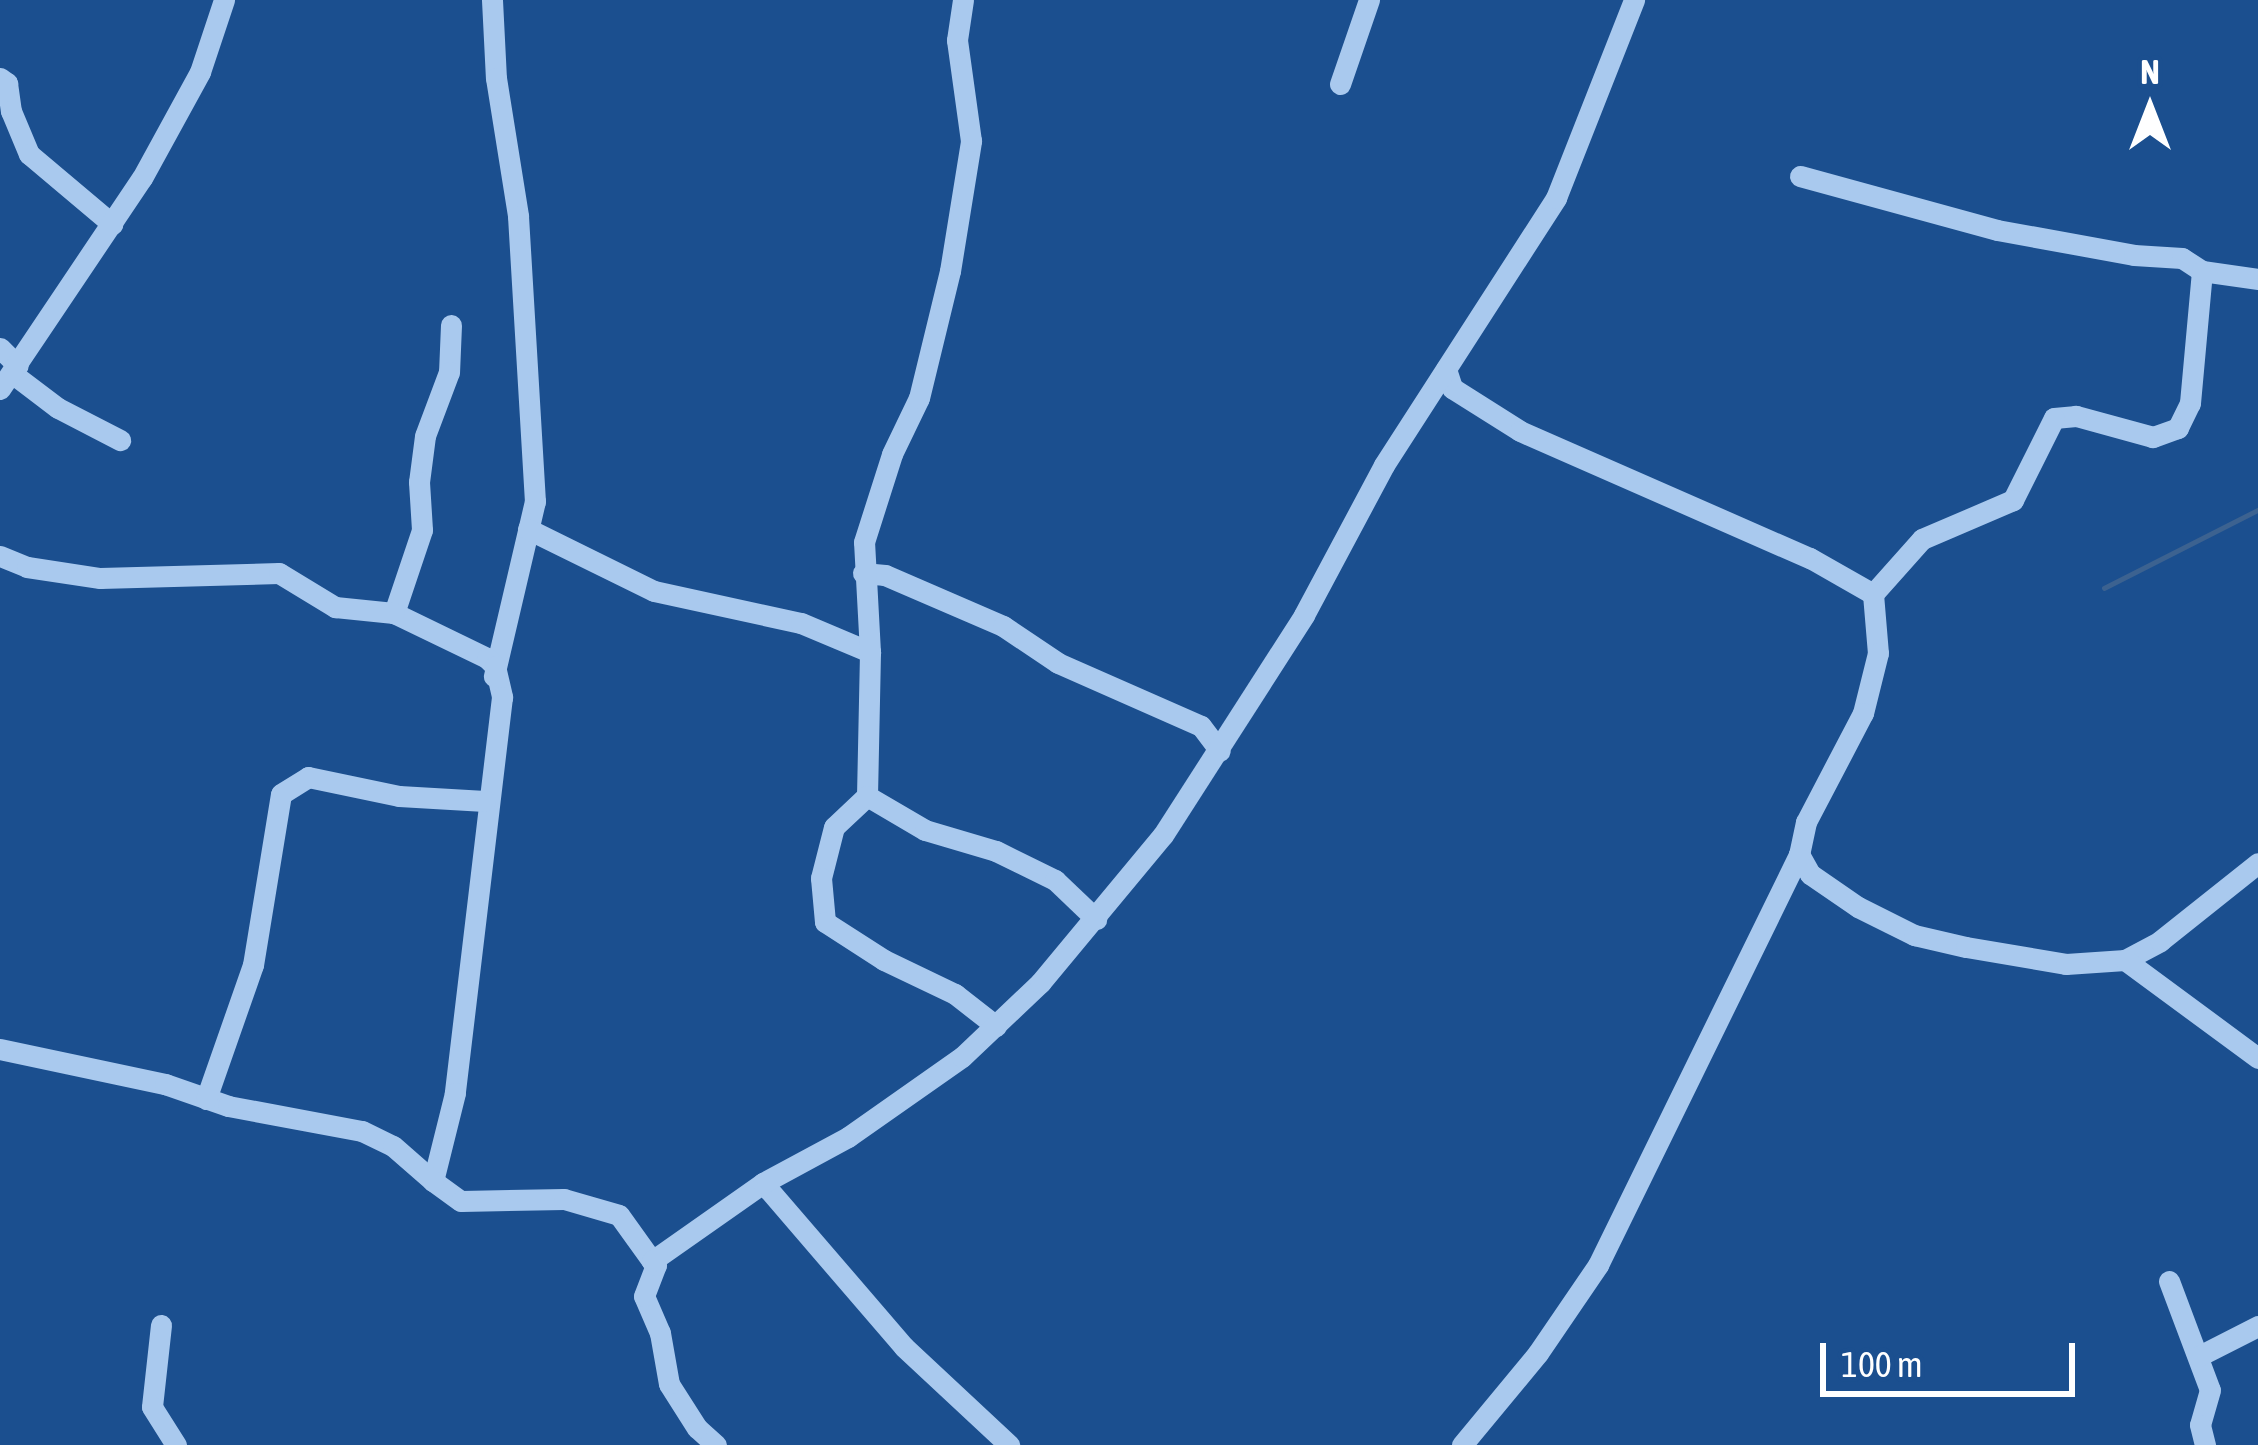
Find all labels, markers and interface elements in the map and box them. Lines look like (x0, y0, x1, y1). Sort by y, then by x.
north arrow (2090, 48, 2210, 168)
text: N (2140, 53, 2160, 91)
scale bar (1826, 1319, 2081, 1393)
text: 100 m (1841, 1343, 1923, 1385)

